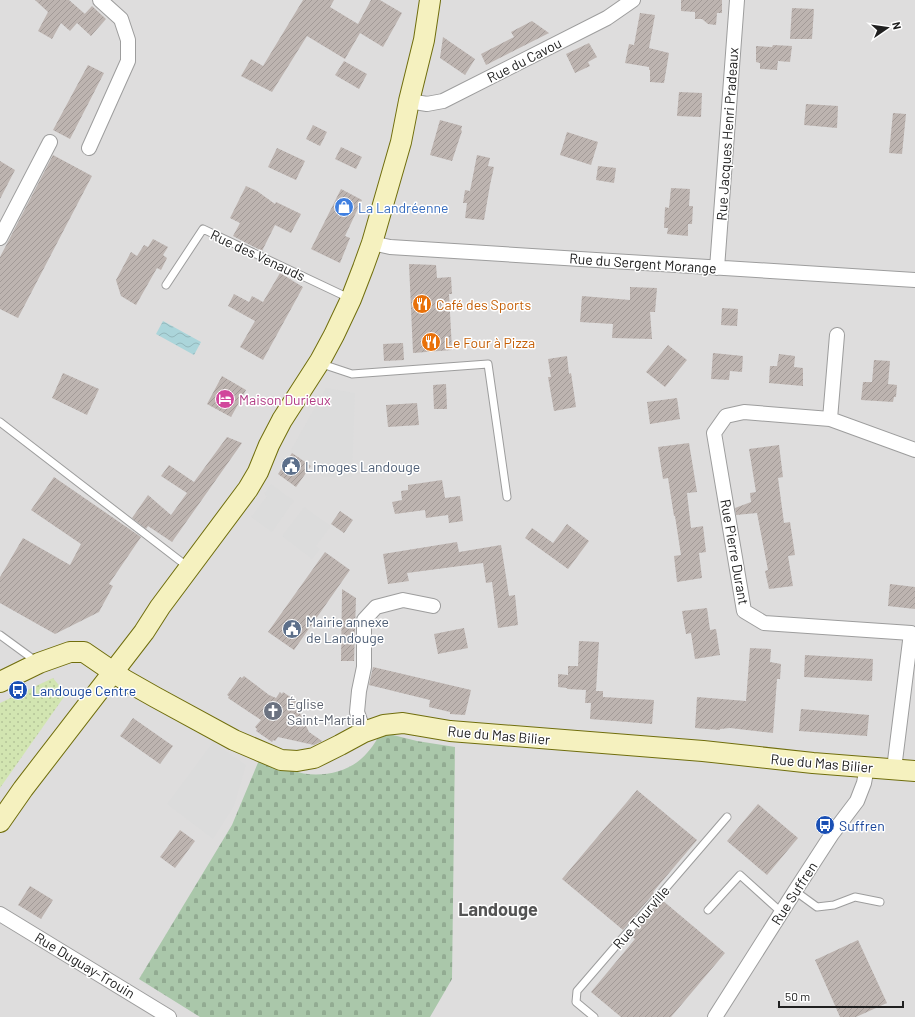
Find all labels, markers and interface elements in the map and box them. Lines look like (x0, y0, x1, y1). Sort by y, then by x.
north arrow (867, 8, 907, 48)
text: N (890, 21, 904, 31)
street label: Rue du Cavou (484, 34, 564, 86)
street label: Rue Jacques Henri Pradeaux (712, 47, 742, 221)
shop icon: La Landréenne (333, 196, 355, 218)
place label: La Landréenne (358, 199, 449, 216)
street label: Rue des Venauds (208, 226, 308, 284)
street label: Rue du Sergent Morange (569, 249, 717, 277)
restaurant icon: Café des Sports (411, 293, 433, 315)
place label: Café des Sports (436, 296, 531, 313)
restaurant icon: Le Four à Pizza (420, 331, 442, 353)
place label: Le Four à Pizza (445, 334, 535, 351)
hotel icon: Maison Durieux (214, 388, 236, 410)
place label: Maison Durieux (239, 391, 331, 408)
public building icon: Limoges Landouge (280, 455, 302, 477)
place label: Limoges Landouge (305, 458, 420, 475)
street label: Rue Pierre Durant (717, 498, 753, 606)
place label: Mairie annexe de Landouge (306, 613, 389, 646)
public building icon: Mairie annexe de Landouge (281, 618, 303, 640)
bus stop icon: Landouge Centre (7, 679, 29, 701)
place label: Landouge Centre (32, 682, 136, 699)
place label: Église Saint-Martial (287, 695, 365, 728)
church icon: Église Saint-Martial (262, 700, 284, 722)
street label: Rue du Mas Bilier (447, 722, 551, 748)
street label: Rue du Mas Bilier (770, 750, 874, 776)
bus stop icon: Suffren (814, 814, 836, 836)
place label: Suffren (839, 817, 885, 834)
street label: Rue Suffren (767, 858, 821, 928)
street label: Rue Tourville (609, 882, 673, 952)
district label: Landouge (458, 898, 538, 920)
street label: Rue Duguay-Trouin (32, 928, 138, 1002)
scale bar (779, 983, 903, 1009)
text: 50 m (785, 989, 810, 1003)

